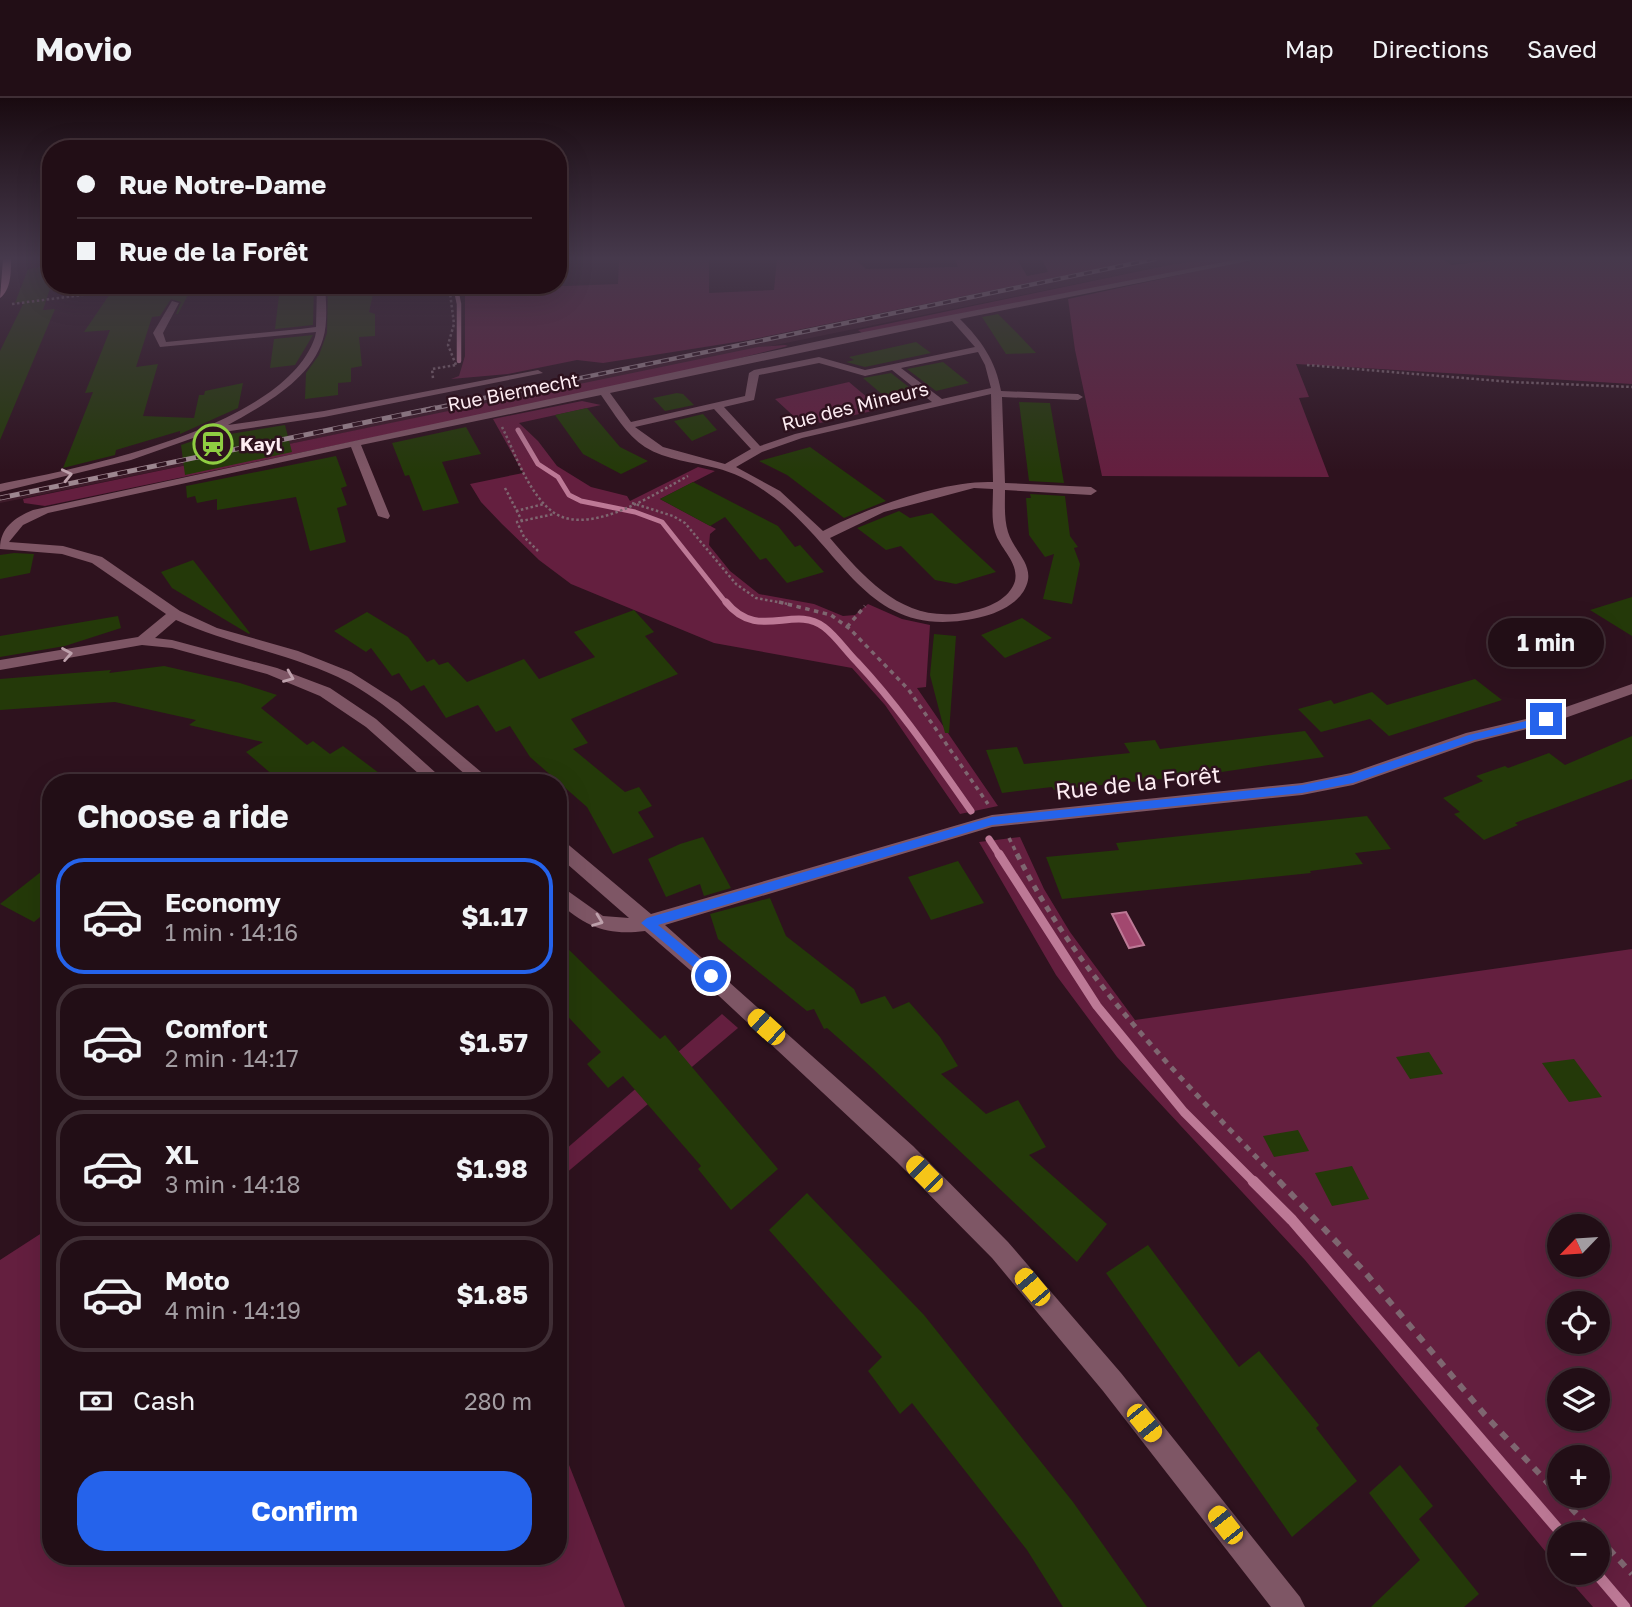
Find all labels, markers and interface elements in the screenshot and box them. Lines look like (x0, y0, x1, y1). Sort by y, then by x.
text: Movio (35, 29, 132, 68)
text: Map (1285, 34, 1334, 63)
text: Directions (1372, 34, 1489, 63)
text: Saved (1527, 34, 1597, 63)
text: Rue Notre-Dame (119, 169, 326, 200)
text: Rue de la Forêt (119, 236, 308, 267)
street label: Rue Biermecht (445, 367, 581, 416)
street label: Rue des Mineurs (779, 376, 931, 435)
station icon: Kayl (192, 423, 234, 465)
place label: Kayl (240, 432, 282, 455)
one-way arrow (61, 468, 73, 483)
callout: 1 min (1488, 618, 1604, 666)
text: 1 min (1517, 628, 1575, 656)
one-way arrow (61, 647, 73, 662)
one-way arrow (282, 669, 294, 683)
route end (1530, 703, 1562, 735)
street label: Rue de la Forêt (1054, 759, 1222, 805)
text: Choose a ride (77, 797, 289, 835)
icon: car (81, 885, 144, 948)
text: Economy (165, 887, 281, 918)
text: $1.17 (461, 901, 528, 932)
one-way arrow (591, 912, 603, 926)
text: 1 min · 14:16 (165, 918, 298, 946)
route start (695, 960, 727, 992)
car (744, 1005, 789, 1049)
icon: car (81, 1011, 144, 1074)
text: Comfort (165, 1013, 268, 1044)
text: $1.57 (459, 1027, 528, 1058)
text: 2 min · 14:17 (165, 1044, 299, 1072)
icon: car (81, 1137, 144, 1200)
text: XL (165, 1139, 199, 1170)
car (902, 1152, 947, 1196)
text: $1.98 (456, 1153, 528, 1184)
text: 3 min · 14:18 (165, 1170, 301, 1198)
north arrow (1547, 1214, 1610, 1278)
map controls (1547, 1214, 1610, 1585)
icon: car (81, 1263, 144, 1326)
car (1011, 1264, 1054, 1310)
text: Moto (165, 1265, 230, 1296)
text: $1.85 (456, 1279, 528, 1310)
button: locate (1547, 1291, 1610, 1354)
text: 4 min · 14:19 (165, 1296, 301, 1324)
button: layers (1547, 1368, 1610, 1431)
icon: cash (77, 1382, 115, 1420)
text: Cash (133, 1385, 195, 1416)
text: 280 m (464, 1387, 532, 1415)
car (1123, 1400, 1166, 1446)
button: + (1547, 1445, 1610, 1508)
button: Confirm (77, 1471, 532, 1551)
car (1204, 1502, 1247, 1548)
button: − (1547, 1522, 1610, 1585)

